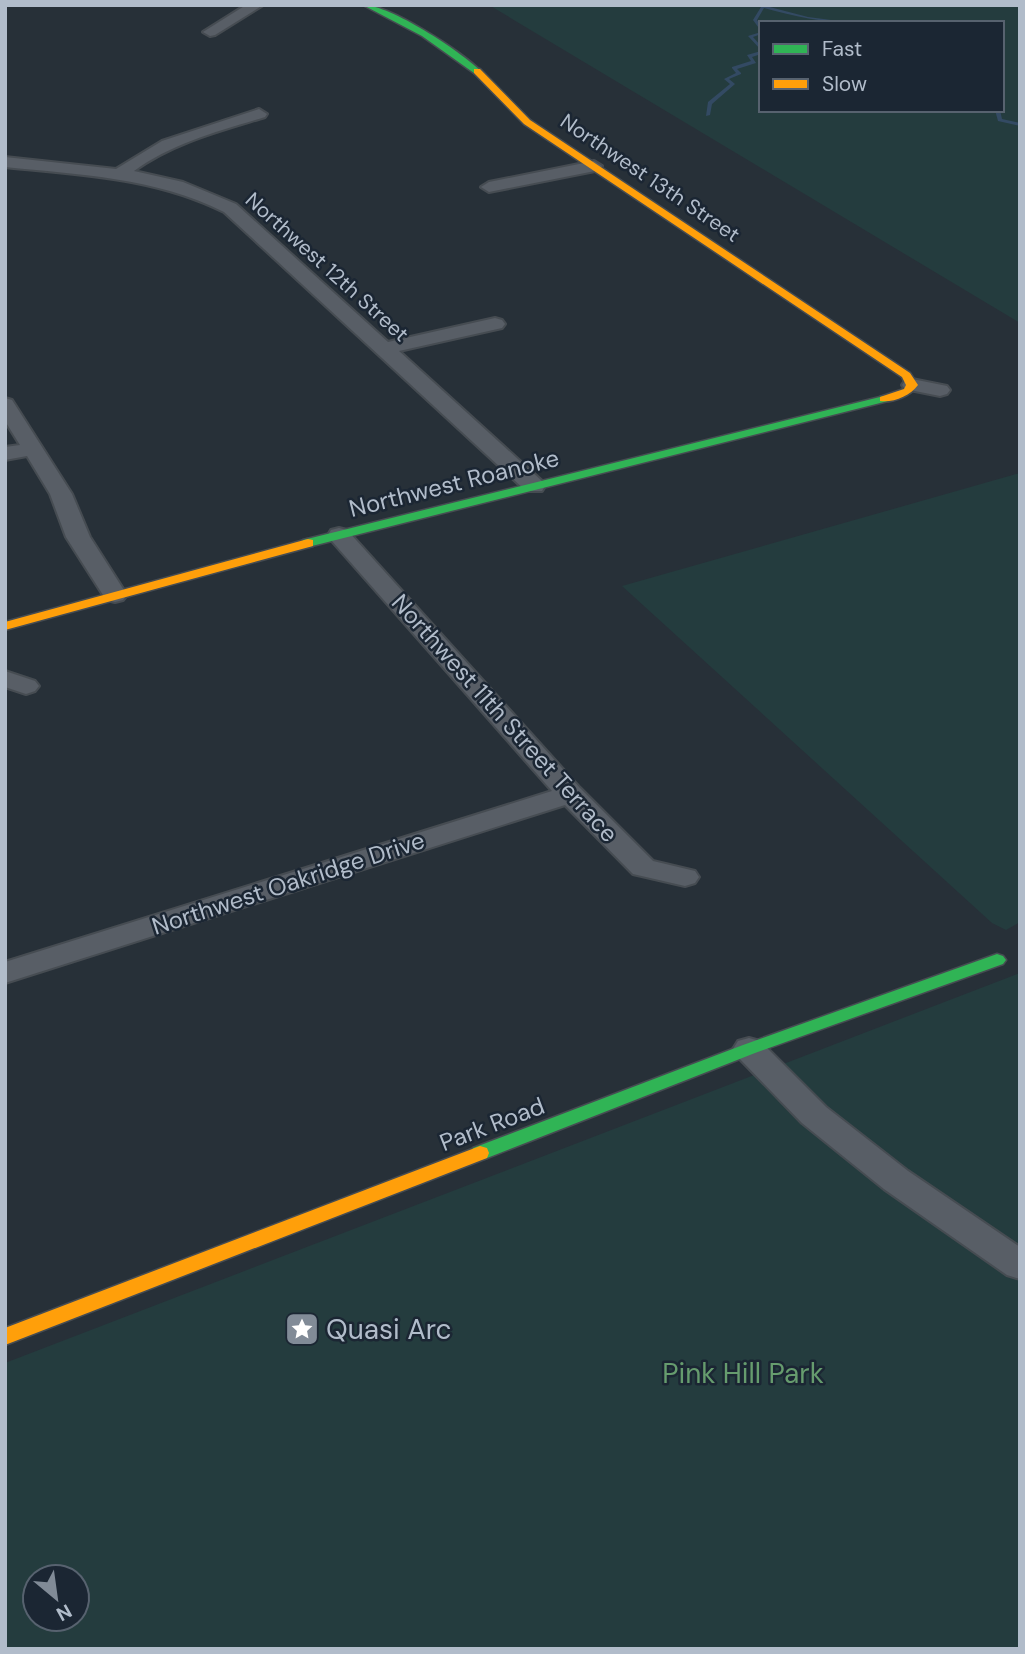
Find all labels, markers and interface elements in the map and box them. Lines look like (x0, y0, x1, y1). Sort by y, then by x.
legend (759, 21, 1004, 112)
text: Fast (822, 35, 862, 63)
text: Slow (822, 70, 867, 98)
street label: Northwest 13th Street (555, 107, 745, 249)
street label: Northwest 12th Street (239, 186, 415, 348)
street label: Northwest Roanoke (346, 442, 562, 524)
street label: Northwest 11th Street Terrace (385, 587, 625, 849)
street label: Northwest Oakridge Drive (148, 824, 428, 942)
street label: Park Road (435, 1090, 549, 1158)
place icon: Quasi Arc (283, 1310, 321, 1348)
place label: Quasi Arc (326, 1311, 452, 1348)
park label: Pink Hill Park (662, 1355, 824, 1392)
north arrow (21, 1563, 91, 1633)
text: N (52, 1598, 76, 1627)

